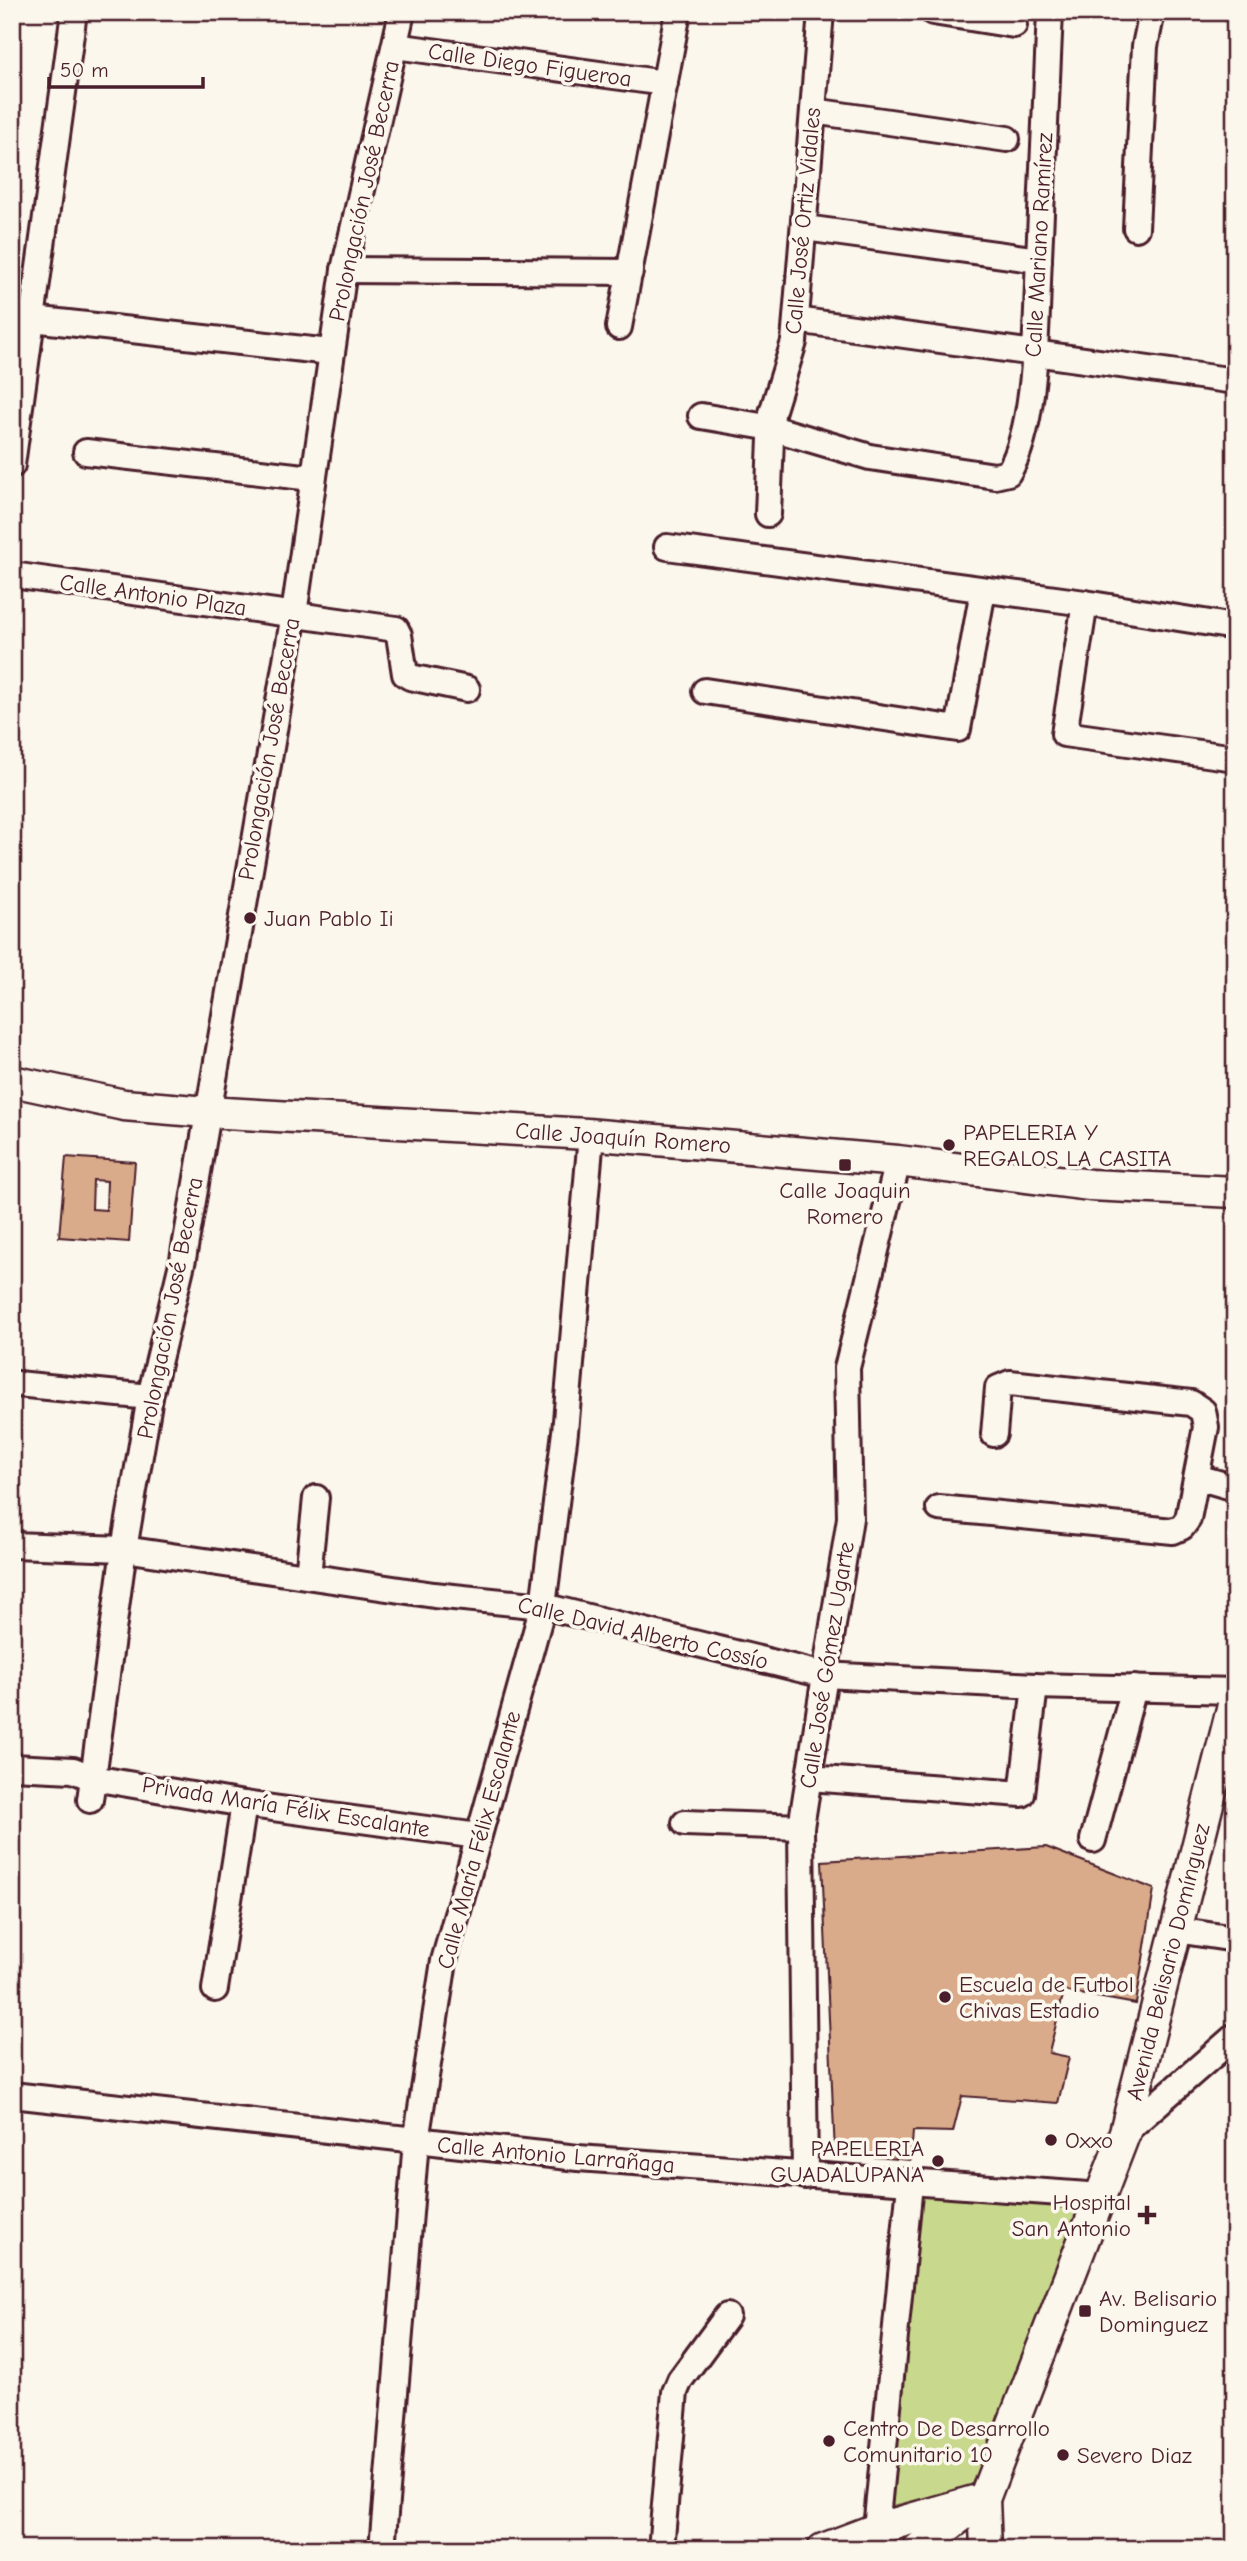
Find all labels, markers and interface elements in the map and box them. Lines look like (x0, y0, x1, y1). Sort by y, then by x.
street label: Calle Diego Figueroa (426, 37, 634, 93)
scale bar (49, 46, 203, 90)
text: 50 m (60, 58, 109, 82)
street label: Prolongación José Becerra (323, 58, 405, 324)
street label: Calle José Ortiz Vidales (780, 106, 826, 336)
street label: Calle Mariano Ramírez (1020, 132, 1058, 358)
street label: Calle Antonio Plaza (58, 569, 248, 621)
street label: Prolongación José Becerra (233, 616, 305, 882)
place label: Juan Pablo Ii (264, 905, 394, 932)
marker: Juan Pablo Ii (242, 910, 258, 926)
street label: Calle Joaquín Romero (514, 1117, 732, 1159)
place label: PAPELERIA Y REGALOS LA CASITA (963, 1119, 1171, 1172)
marker: PAPELERIA Y REGALOS LA CASITA (941, 1137, 957, 1153)
marker: Calle Joaquin Romero (837, 1157, 853, 1173)
street label: Prolongación José Becerra (131, 1175, 209, 1441)
place label: Calle Joaquin Romero (779, 1177, 911, 1230)
street label: Calle José Gómez Ugarte (794, 1539, 860, 1791)
street label: Calle David Alberto Cossío (515, 1591, 771, 1675)
street label: Calle María Félix Escalante (432, 1708, 526, 1972)
street label: Privada María Félix Escalante (140, 1771, 432, 1843)
street label: Avenida Belisario Domínguez (1120, 1821, 1216, 2103)
place label: Escuela de Futbol Chivas Estadio (959, 1971, 1134, 2024)
marker: Escuela de Futbol Chivas Estadio (937, 1989, 953, 2005)
place label: Oxxo (1065, 2127, 1113, 2154)
street label: Calle Antonio Larrañaga (436, 2131, 676, 2179)
marker: Oxxo (1043, 2132, 1059, 2148)
place label: PAPELERIA GUADALUPANA (770, 2135, 924, 2188)
marker: PAPELERIA GUADALUPANA (930, 2153, 946, 2169)
place label: Hospital San Antonio (1012, 2189, 1131, 2242)
marker: Hospital San Antonio (1137, 2205, 1157, 2225)
place label: Av. Belisario Dominguez (1099, 2285, 1217, 2338)
marker: Av. Belisario Dominguez (1077, 2303, 1093, 2319)
place label: Centro De Desarrollo Comunitario 10 (843, 2415, 1050, 2468)
marker: Centro De Desarrollo Comunitario 10 (821, 2433, 837, 2449)
place label: Severo Diaz (1077, 2442, 1192, 2469)
marker: Severo Diaz (1055, 2447, 1071, 2463)

